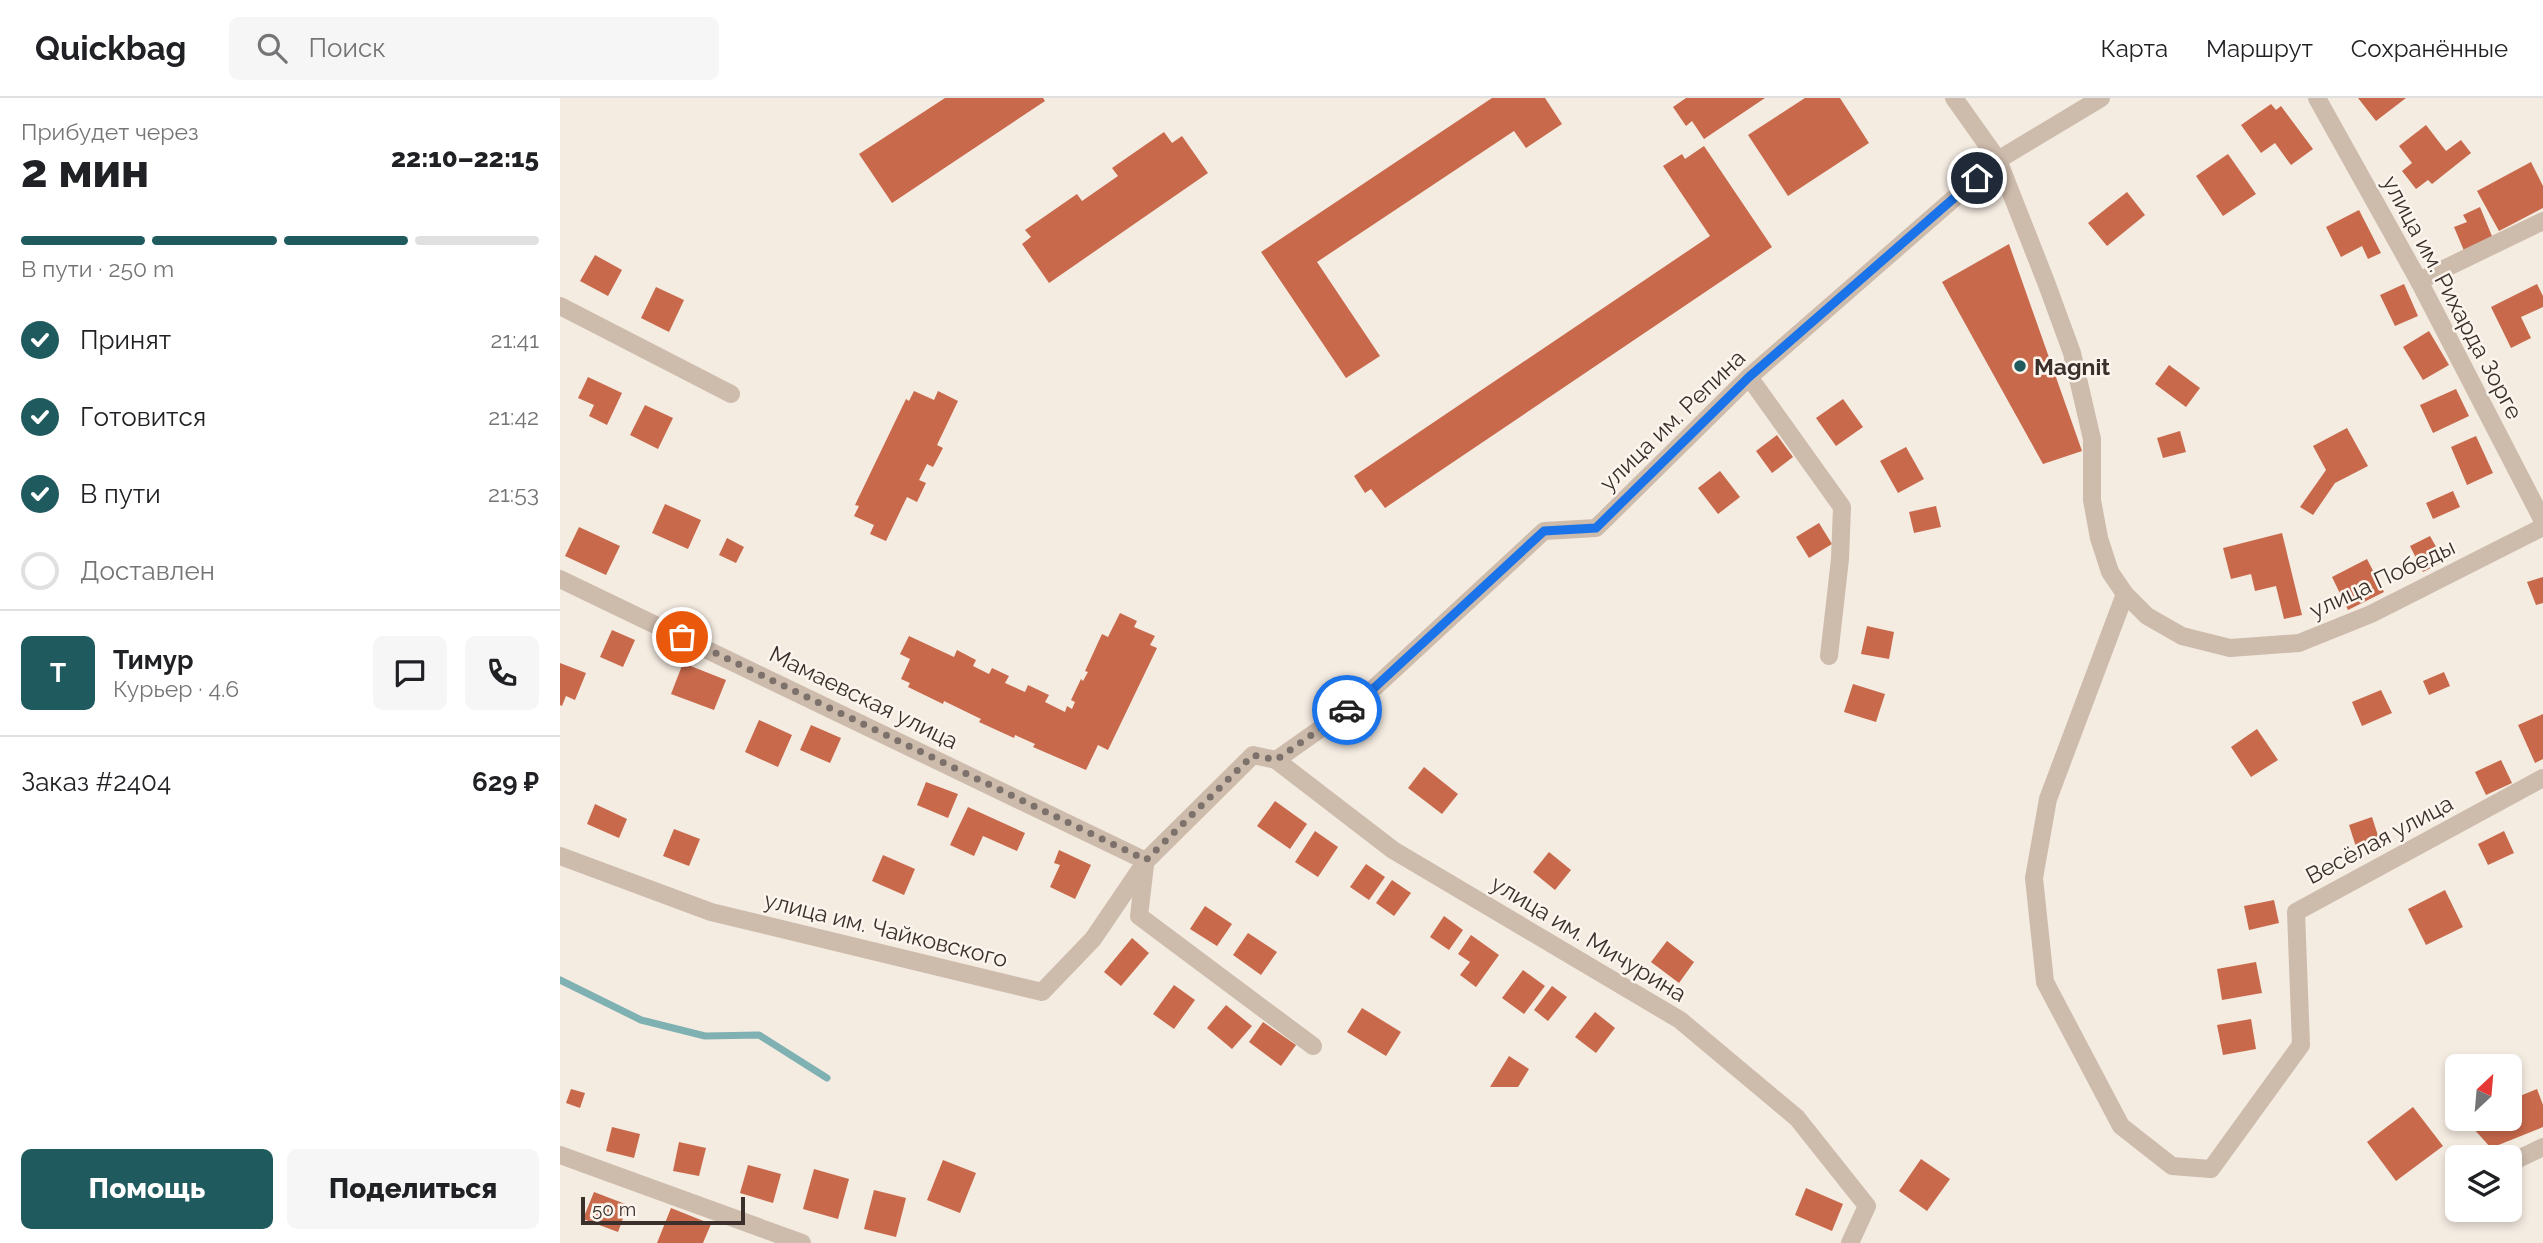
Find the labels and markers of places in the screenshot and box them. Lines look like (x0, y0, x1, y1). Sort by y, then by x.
pin (1947, 148, 2007, 208)
place label: Magnit (2034, 353, 2110, 380)
marker: Magnit (2012, 358, 2028, 374)
pin (652, 607, 712, 667)

